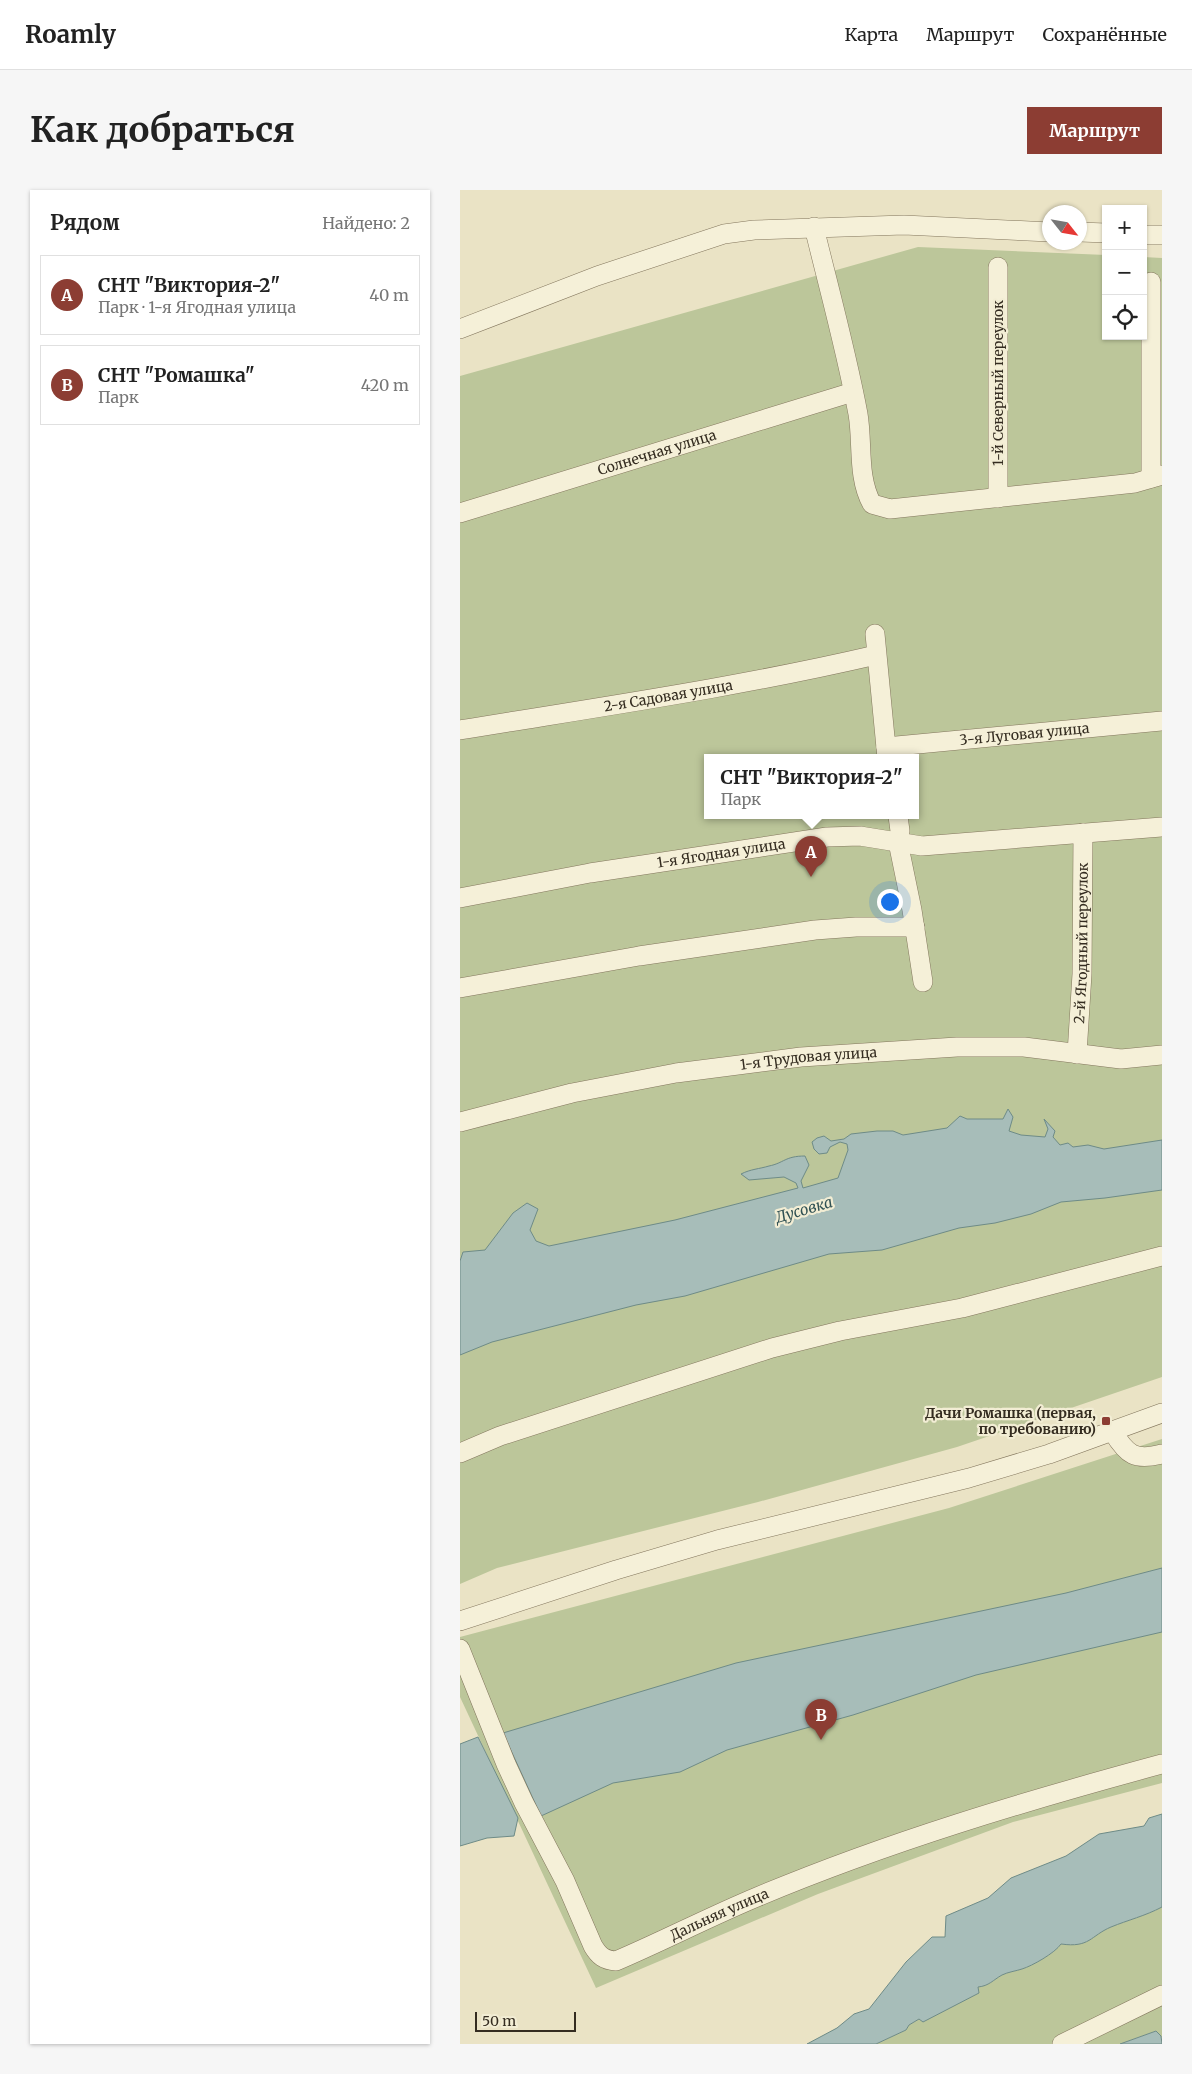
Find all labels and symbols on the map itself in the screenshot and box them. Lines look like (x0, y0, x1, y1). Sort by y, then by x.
north arrow (1042, 205, 1087, 250)
street label: 1-й Северный переулок (989, 300, 1007, 466)
street label: Солнечная улица (595, 426, 719, 479)
street label: 2-я Садовая улица (602, 676, 735, 716)
street label: 3-я Луговая улица (959, 719, 1091, 749)
street label: 1-я Ягодная улица (656, 834, 787, 872)
pin: A (795, 836, 827, 877)
street label: 2-й Ягодный переулок (1070, 862, 1092, 1024)
your location (877, 889, 903, 915)
street label: 1-я Трудовая улица (739, 1043, 878, 1074)
water label: Дусовка (772, 1192, 835, 1227)
place label: Дачи Ромашка (первая, по требованию) (925, 1404, 1096, 1438)
marker: Дачи Ромашка (первая, по требованию) (1100, 1415, 1112, 1427)
pin: B (805, 1699, 837, 1740)
street label: Дальняя улица (667, 1884, 772, 1944)
scale bar (475, 2009, 576, 2032)

